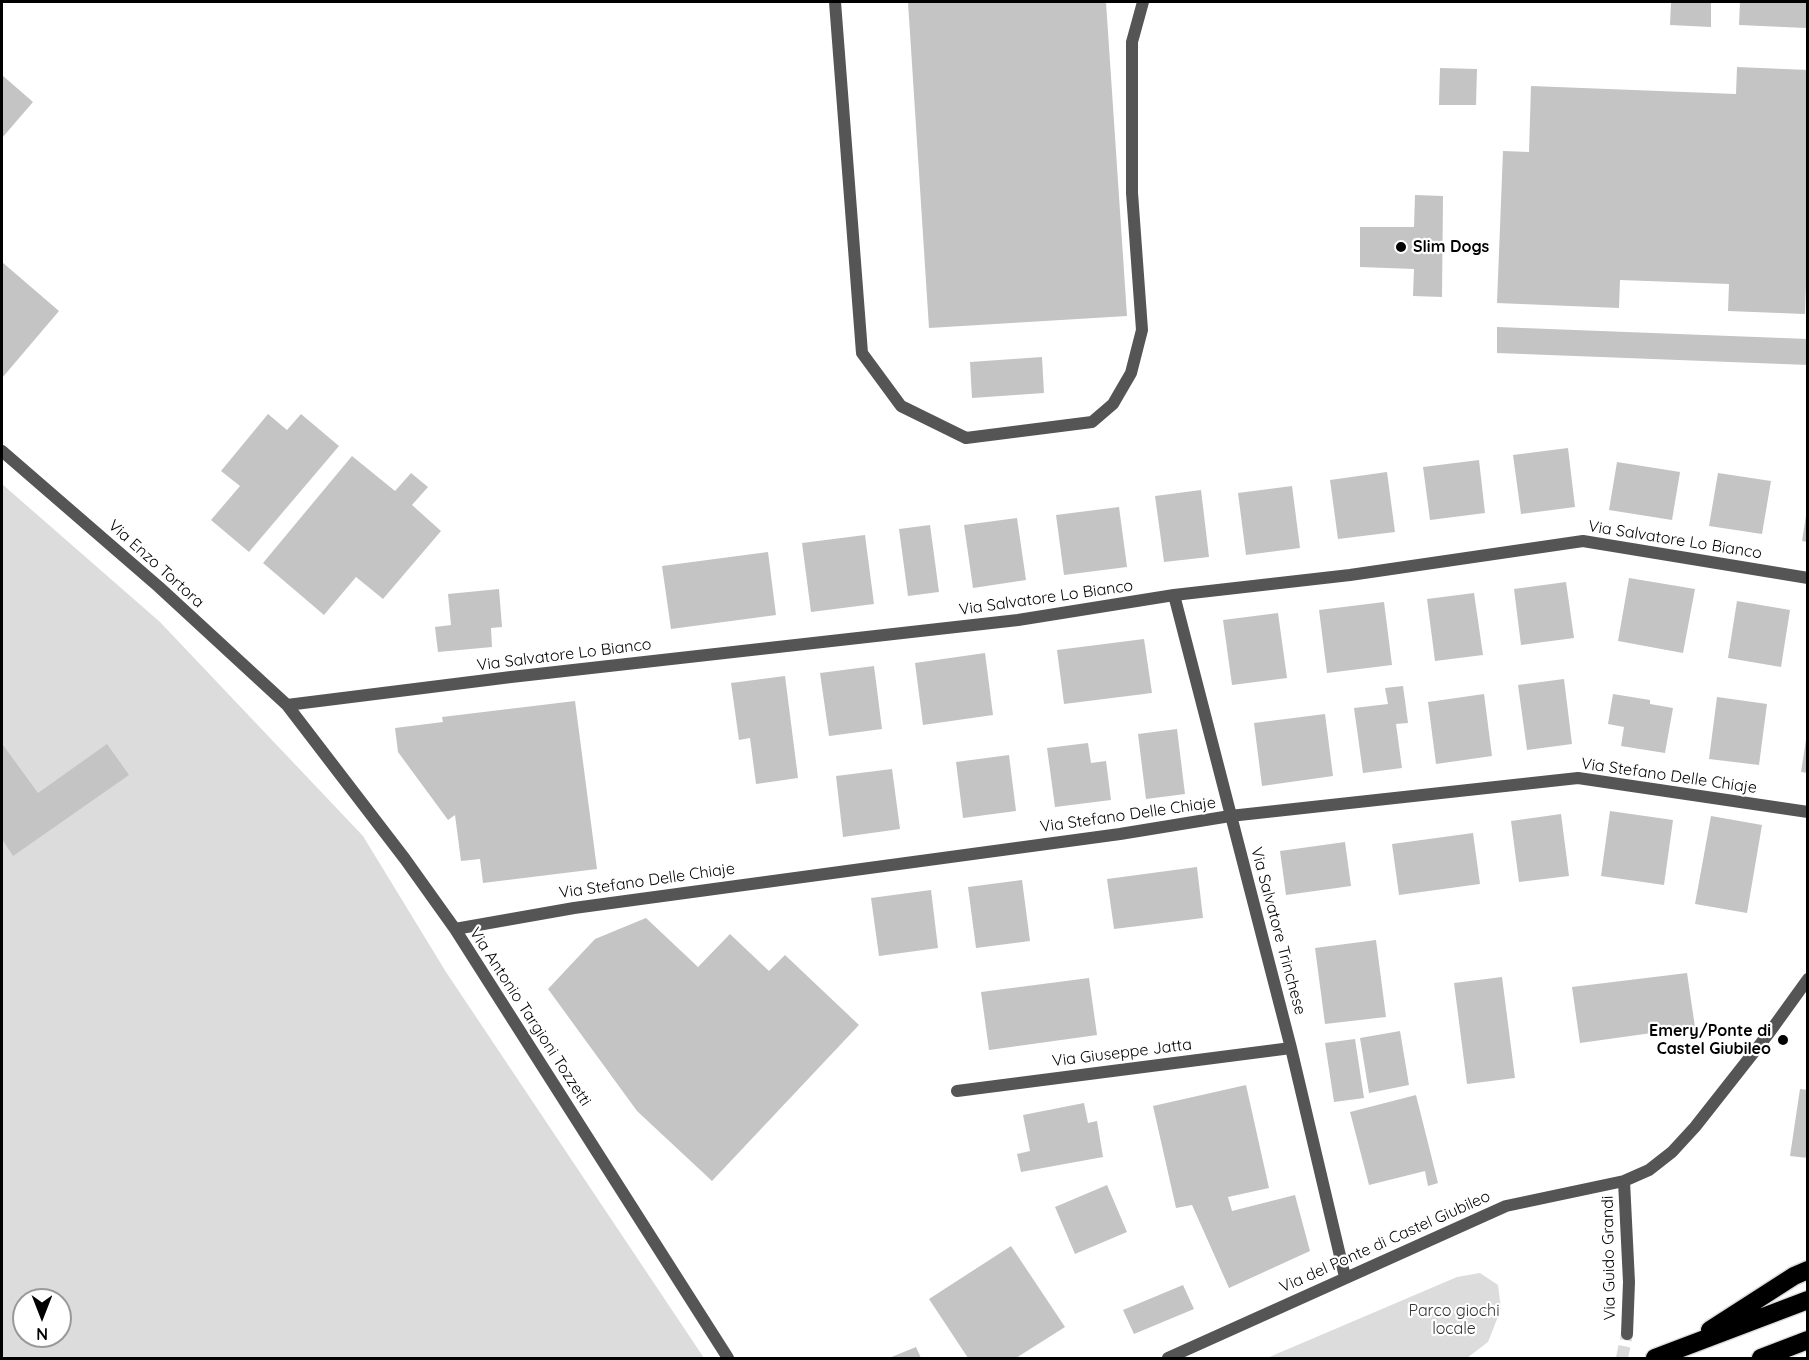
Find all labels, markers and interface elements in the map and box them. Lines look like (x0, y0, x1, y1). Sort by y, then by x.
place label: Slim Dogs (1413, 237, 1489, 257)
marker: Slim Dogs (1394, 240, 1408, 254)
street label: Via Enzo Tortora (104, 516, 208, 612)
street label: Via Salvatore Lo Bianco (1587, 517, 1763, 563)
street label: Via Salvatore Lo Bianco (958, 576, 1134, 620)
street label: Via Salvatore Lo Bianco (476, 635, 652, 675)
street label: Via Stefano Delle Chiaje (1580, 754, 1758, 798)
street label: Via Stefano Delle Chiaje (1039, 793, 1217, 837)
street label: Via Salvatore Trinchese (1246, 845, 1310, 1017)
street label: Via Stefano Delle Chiaje (558, 859, 736, 903)
street label: Via Antonio Targioni Tozzetti (465, 924, 595, 1110)
place label: Emery/Ponte di Castel Giubileo (1649, 1021, 1771, 1059)
marker: Emery/Ponte di Castel Giubileo (1776, 1033, 1790, 1047)
street label: Via Giuseppe Jatta (1051, 1035, 1193, 1071)
street label: Via del Ponte di Castel Giubileo (1277, 1187, 1493, 1297)
street label: Via Guido Grandi (1598, 1196, 1620, 1320)
north arrow (12, 1288, 72, 1348)
park label: Parco giochi locale (1408, 1301, 1500, 1339)
text: N (36, 1324, 48, 1344)

